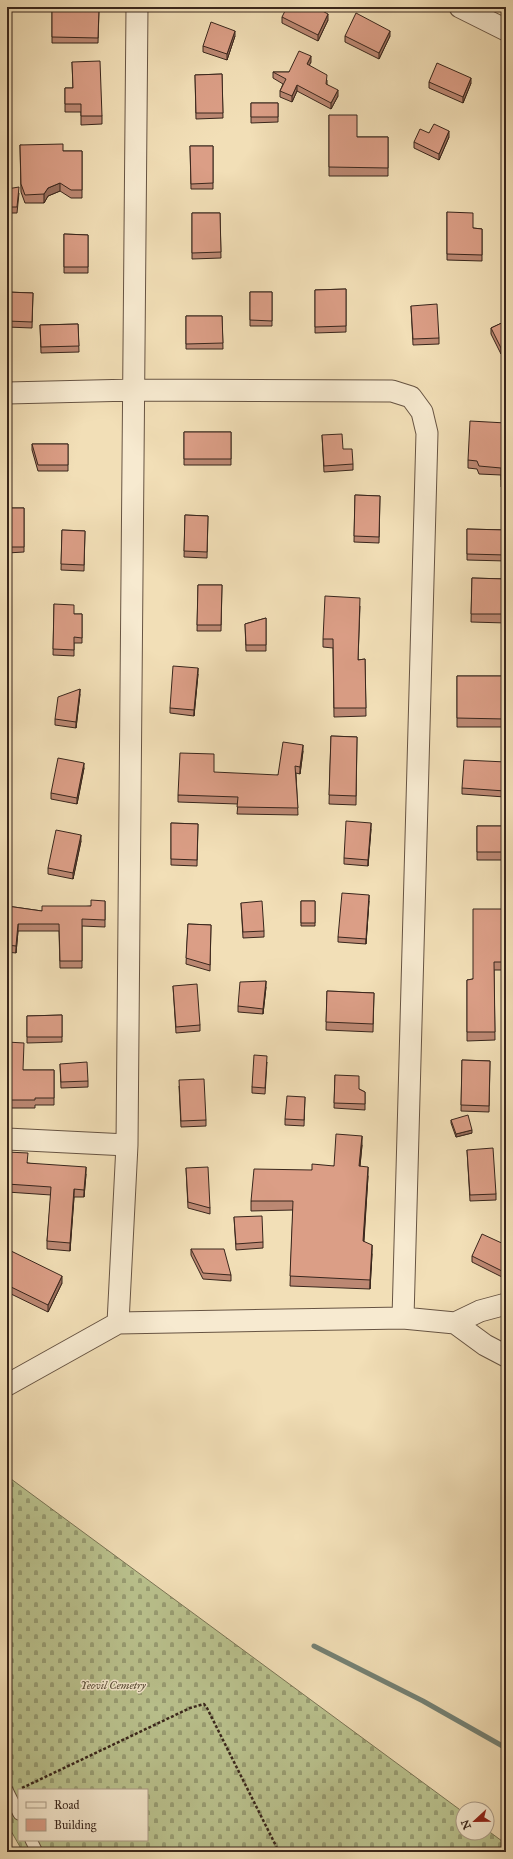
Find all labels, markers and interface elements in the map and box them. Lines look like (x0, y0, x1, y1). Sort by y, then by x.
park label: Yeovil Cemetry (80, 1679, 147, 1692)
legend (18, 1789, 148, 1841)
text: Road (54, 1798, 80, 1812)
north arrow (455, 1801, 495, 1841)
text: N (458, 1817, 474, 1831)
text: Building (54, 1818, 97, 1833)

